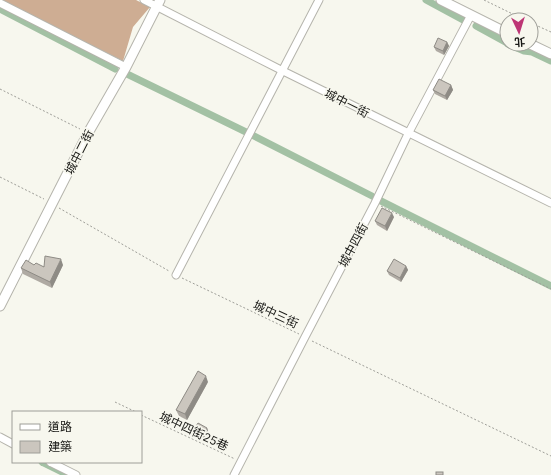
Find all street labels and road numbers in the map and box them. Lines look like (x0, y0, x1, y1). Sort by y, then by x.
street label: 城中一街 (322, 85, 372, 121)
street label: 城中二街 (61, 127, 97, 177)
street label: 城中四街 (335, 220, 371, 270)
street label: 城中三街 (251, 297, 301, 331)
street label: 城中四街25巷 (157, 408, 231, 454)

